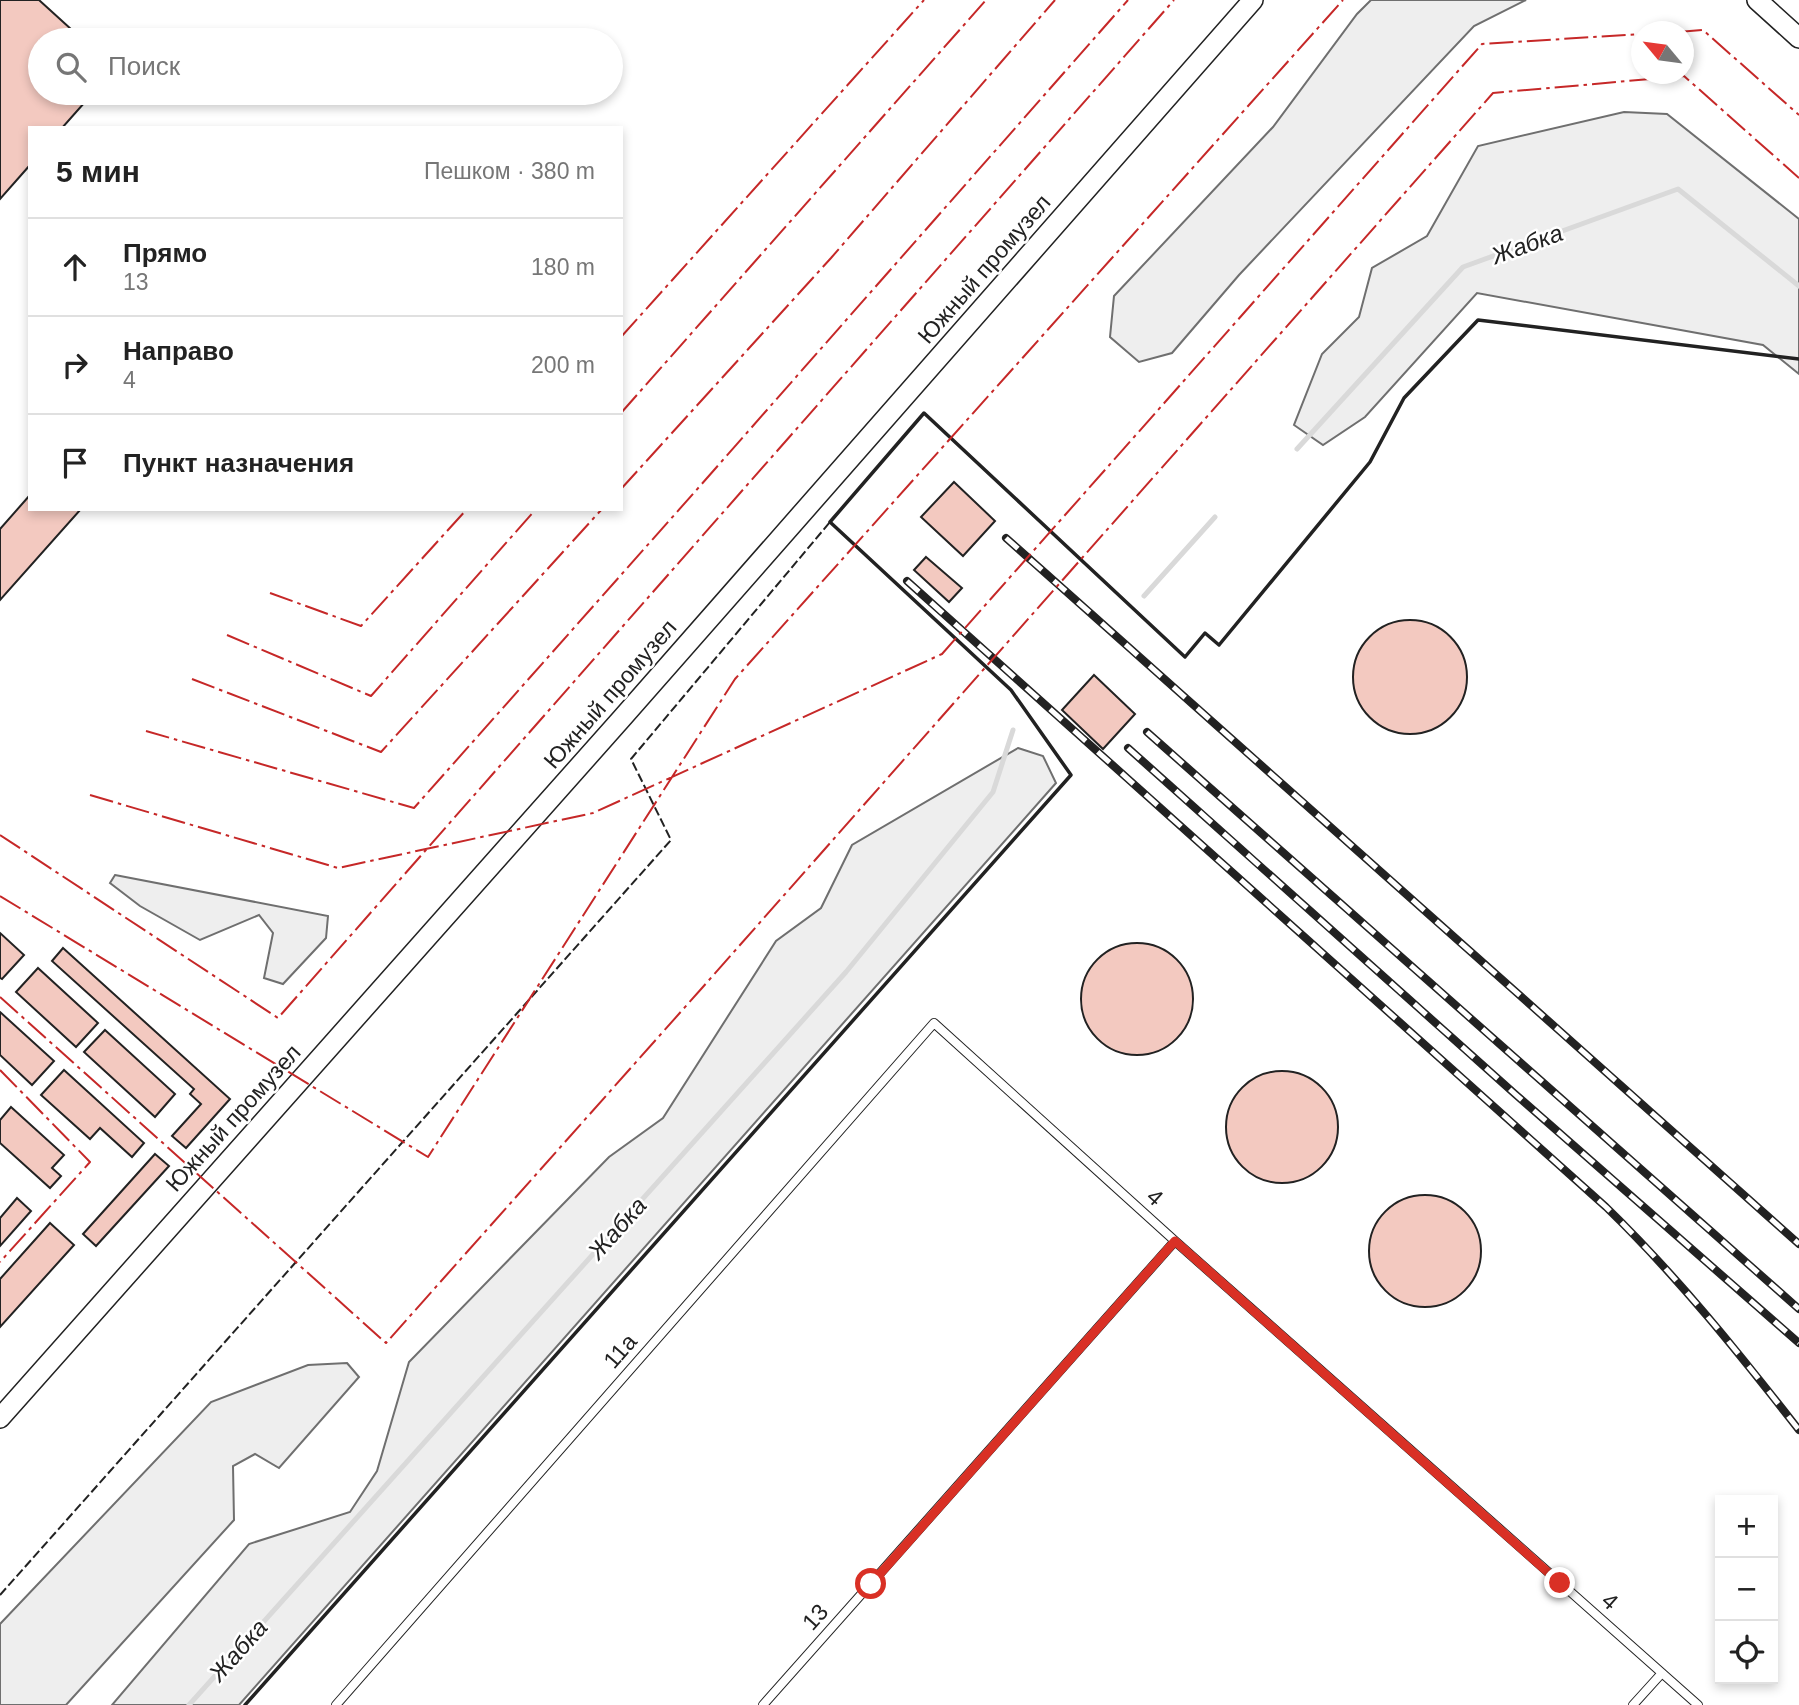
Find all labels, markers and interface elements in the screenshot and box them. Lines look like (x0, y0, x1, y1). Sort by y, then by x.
north arrow (1631, 21, 1694, 84)
search box (28, 28, 623, 105)
icon: search (52, 48, 90, 86)
text: Поиск (108, 51, 180, 81)
text: 5 мин (56, 155, 140, 188)
text: Пешком · 380 m (424, 158, 595, 184)
street label: Южный промузел (912, 189, 1056, 349)
water label: Жабка (1487, 219, 1566, 270)
text: Прямо (123, 238, 207, 268)
icon: ahead (56, 248, 94, 286)
text: 180 m (531, 254, 595, 280)
text: 13 (123, 269, 149, 295)
text: Направо (123, 336, 234, 366)
icon: right (56, 346, 94, 384)
text: 200 m (531, 352, 595, 378)
text: 4 (123, 367, 136, 393)
icon: arrive (56, 444, 94, 482)
text: Пункт назначения (123, 448, 354, 478)
street label: Южный промузел (538, 614, 682, 774)
street label: Южный промузел (160, 1039, 306, 1197)
street label: 4 (1142, 1183, 1169, 1211)
water label: Жабка (582, 1192, 652, 1265)
street label: 11a (598, 1328, 642, 1373)
map controls (1715, 1495, 1778, 1684)
button: + (1715, 1495, 1778, 1558)
button: − (1715, 1558, 1778, 1621)
route end (1544, 1567, 1575, 1598)
route start (855, 1568, 886, 1599)
street label: 4 (1597, 1587, 1624, 1615)
street label: 13 (797, 1599, 833, 1635)
water label: Жабка (203, 1614, 273, 1687)
button: locate (1715, 1621, 1778, 1684)

